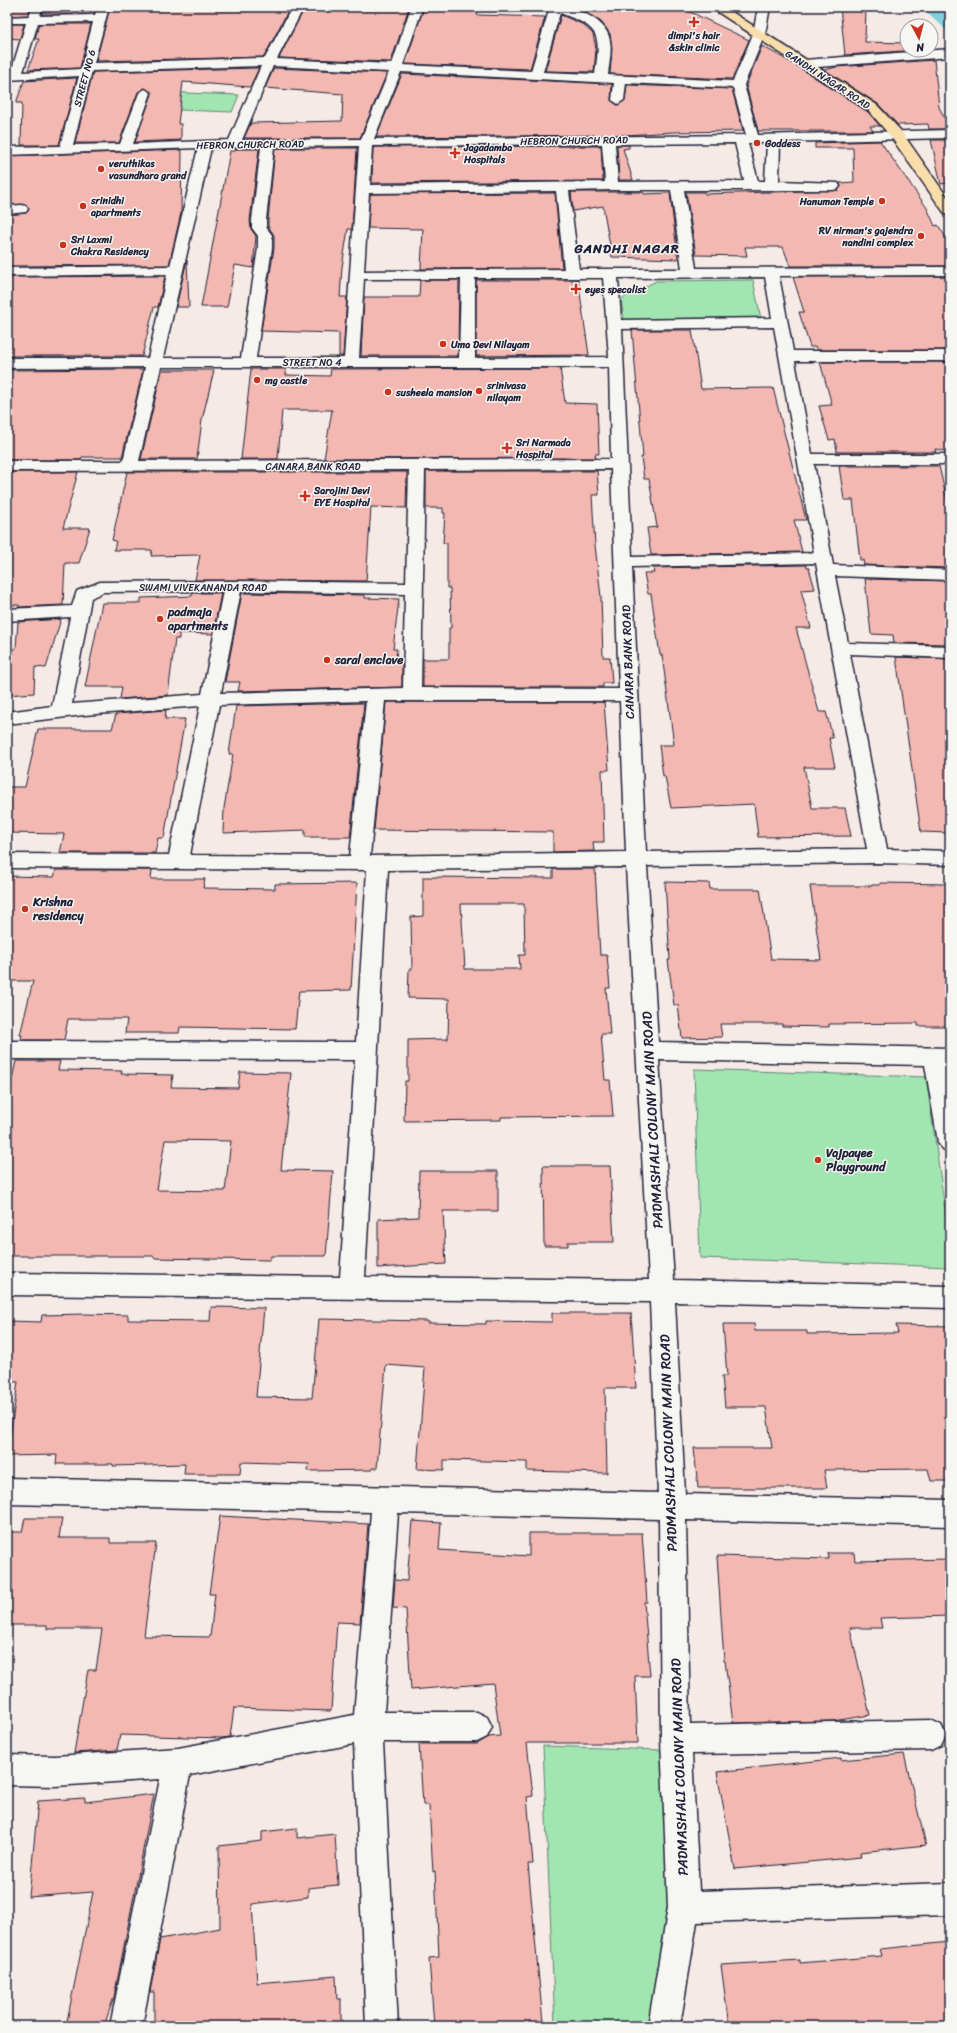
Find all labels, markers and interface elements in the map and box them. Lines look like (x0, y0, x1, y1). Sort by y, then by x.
marker: dimpi's hair &skin clinic (688, 16, 700, 28)
north arrow (899, 18, 939, 58)
place label: dimpi's hair &skin clinic (668, 27, 721, 57)
text: N (915, 37, 926, 57)
street label: GANDHI NAGAR ROAD (781, 45, 874, 114)
street label: STREET NO 6 (69, 47, 101, 109)
street label: HEBRON CHURCH ROAD (520, 131, 628, 151)
street label: HEBRON CHURCH ROAD (196, 135, 304, 155)
place label: Goddess (764, 135, 801, 153)
marker: Goddess (752, 138, 762, 148)
place label: Jagadamba Hospitals (463, 139, 512, 169)
marker: Jagadamba Hospitals (449, 147, 461, 159)
place label: veruthikas vasundhara grand (109, 155, 188, 185)
marker: veruthikas vasundhara grand (96, 164, 106, 174)
place label: srinidhi apartments (90, 192, 141, 222)
place label: Hanuman Temple (799, 193, 875, 211)
marker: Hanuman Temple (877, 196, 887, 206)
marker: srinidhi apartments (78, 201, 88, 211)
place label: RV nirman's gajendra nandini complex (818, 222, 914, 252)
place label: Sri Laxmi Chakra Residency (70, 231, 150, 261)
marker: RV nirman's gajendra nandini complex (916, 231, 926, 241)
district label: GANDHI NAGAR (573, 237, 680, 260)
marker: Sri Laxmi Chakra Residency (58, 240, 68, 250)
place label: eyes specalist (584, 281, 647, 299)
marker: eyes specalist (570, 283, 582, 295)
place label: Uma Devi Nilayam (451, 336, 530, 354)
marker: Uma Devi Nilayam (438, 339, 448, 349)
street label: STREET NO 4 (282, 354, 342, 372)
place label: mg castle (264, 372, 308, 390)
marker: mg castle (252, 375, 262, 385)
place label: srinivasa nilayam (486, 377, 526, 407)
place label: susheela mansion (395, 384, 473, 402)
marker: srinivasa nilayam (474, 386, 484, 396)
marker: susheela mansion (383, 387, 393, 397)
place label: Sri Narmada Hospital (515, 434, 571, 464)
marker: Sri Narmada Hospital (501, 442, 513, 454)
street label: CANARA BANK ROAD (266, 458, 360, 476)
place label: Sarojini Devi EYE Hospital (313, 482, 371, 512)
marker: Sarojini Devi EYE Hospital (299, 490, 311, 502)
street label: SWAMI VIVEKANANDA ROAD (139, 579, 267, 597)
place label: padmaja apartments (167, 601, 228, 637)
street label: CANARA BANK ROAD (615, 604, 641, 719)
marker: padmaja apartments (155, 614, 165, 624)
place label: saral enclave (334, 649, 404, 671)
marker: saral enclave (322, 655, 332, 665)
place label: Krishna residency (32, 891, 84, 927)
marker: Krishna residency (20, 904, 30, 914)
street label: PADMASHALI COLONY MAIN ROAD (634, 1010, 671, 1229)
place label: Vajpayee Playground (826, 1142, 887, 1178)
marker: Vajpayee Playground (813, 1155, 823, 1165)
street label: PADMASHALI COLONY MAIN ROAD (652, 1333, 685, 1552)
street label: PADMASHALI COLONY MAIN ROAD (663, 1657, 696, 1876)

